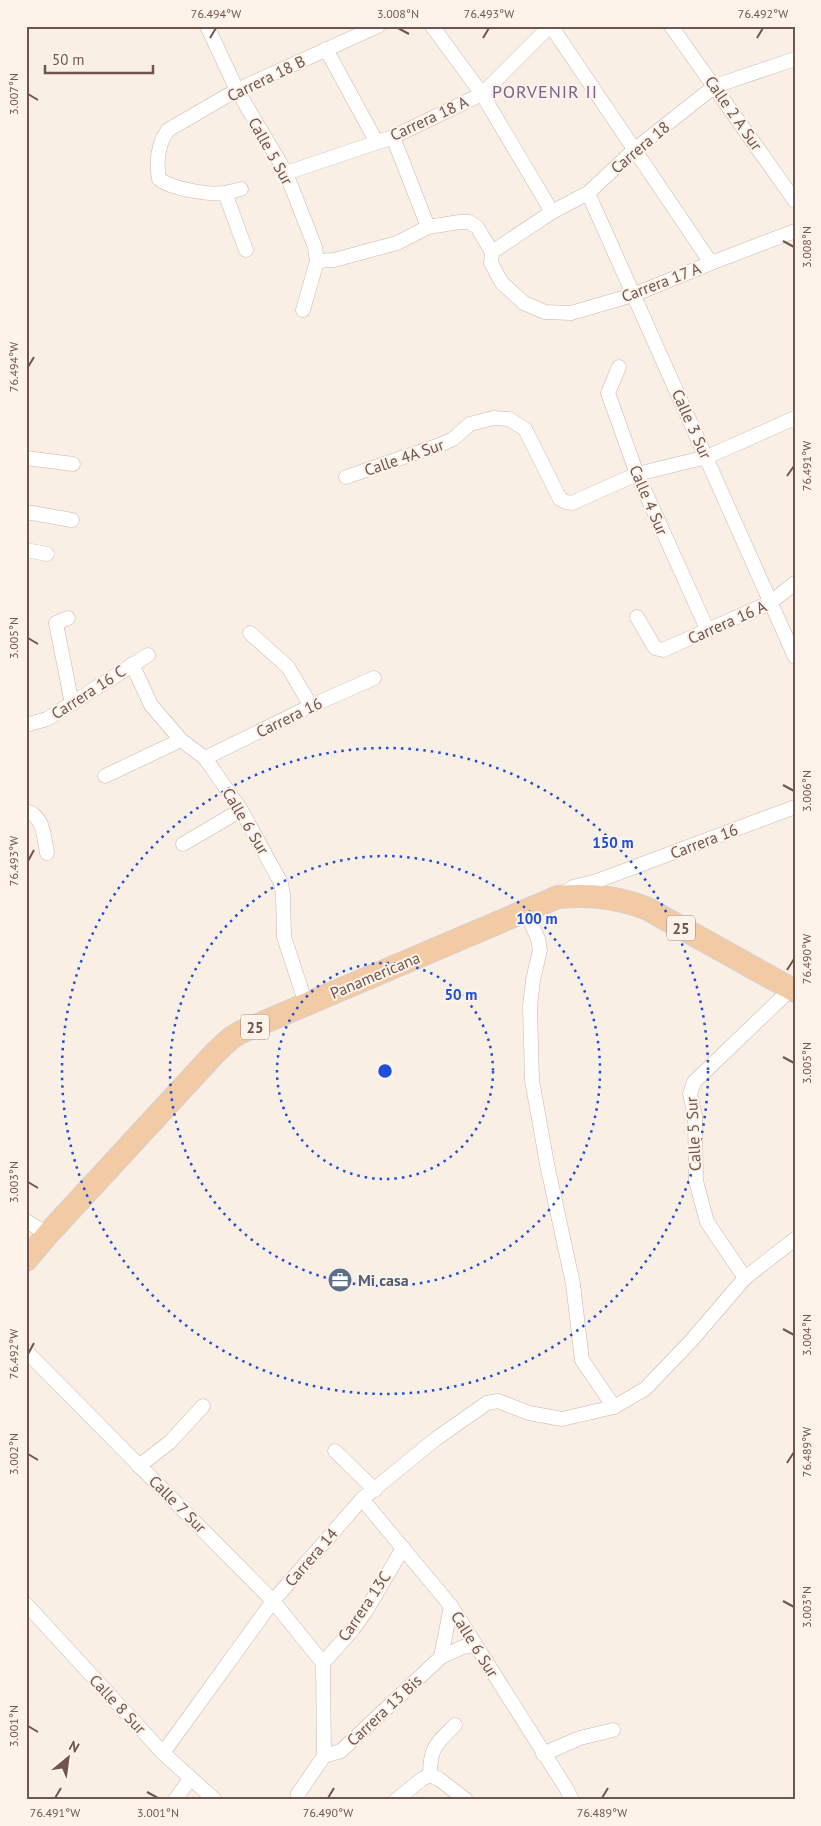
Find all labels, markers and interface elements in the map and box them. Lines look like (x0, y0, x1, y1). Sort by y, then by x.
text: 76.494°W (191, 6, 241, 21)
text: 3.008°N (377, 6, 419, 21)
text: 76.493°W (464, 6, 514, 21)
text: 76.492°W (738, 6, 788, 21)
scale bar (45, 42, 152, 74)
text: 50 m (52, 50, 85, 69)
street label: Carrera 18 B (224, 50, 308, 106)
street label: Calle 2 A Sur (701, 72, 767, 155)
text: 3.007°N (6, 73, 21, 115)
district label: PORVENIR II (492, 80, 598, 103)
street label: Carrera 18 A (387, 91, 472, 145)
street label: Calle 5 Sur (244, 114, 298, 189)
street label: Carrera 18 (606, 117, 674, 177)
text: 3.008°N (799, 226, 814, 268)
street label: Carrera 17 A (619, 258, 704, 306)
text: 76.494°W (6, 342, 21, 392)
street label: Calle 3 Sur (668, 386, 716, 462)
street label: Calle 4A Sur (362, 434, 447, 480)
text: 76.491°W (799, 441, 814, 491)
street label: Calle 4 Sur (625, 462, 673, 539)
street label: Carrera 16 A (685, 596, 770, 648)
text: 3.005°N (6, 617, 21, 659)
street label: Carrera 16 C (47, 661, 129, 723)
street label: Carrera 16 (253, 692, 325, 742)
text: 3.006°N (799, 770, 814, 812)
street label: Calle 6 Sur (218, 784, 274, 858)
street label: Carrera 16 (667, 819, 741, 863)
text: 150 m (592, 833, 634, 852)
text: 76.493°W (6, 836, 21, 886)
text: 100 m (516, 909, 558, 928)
road number: 25 (667, 916, 695, 940)
text: 76.490°W (799, 934, 814, 984)
street label: Panamericana (327, 947, 423, 1003)
text: 50 m (445, 985, 477, 1004)
road number: 25 (241, 1014, 269, 1040)
text: 3.005°N (799, 1042, 814, 1084)
centre of rings (376, 1062, 394, 1080)
street label: Calle 5 Sur (681, 1096, 705, 1172)
text: 3.003°N (6, 1161, 21, 1203)
office icon: Mi casa (327, 1267, 353, 1293)
place label: Mi casa (358, 1270, 409, 1290)
text: 3.004°N (799, 1314, 814, 1356)
text: 76.492°W (6, 1329, 21, 1379)
text: 76.489°W (799, 1427, 814, 1477)
text: 3.002°N (6, 1433, 21, 1475)
street label: Calle 7 Sur (145, 1471, 211, 1537)
street label: Carrera 14 (280, 1523, 342, 1590)
street label: Carrera 13C (333, 1567, 395, 1645)
text: 3.003°N (799, 1586, 814, 1628)
street label: Calle 6 Sur (447, 1607, 503, 1681)
street label: Calle 8 Sur (85, 1670, 151, 1738)
street label: Carrera 13 Bis (342, 1670, 426, 1750)
text: 3.001°N (6, 1705, 21, 1747)
north arrow (42, 1734, 92, 1784)
text: N (66, 1737, 83, 1757)
text: 76.491°W (30, 1805, 80, 1820)
text: 3.001°N (137, 1805, 179, 1820)
text: 76.490°W (303, 1805, 353, 1820)
text: 76.489°W (577, 1805, 627, 1820)

